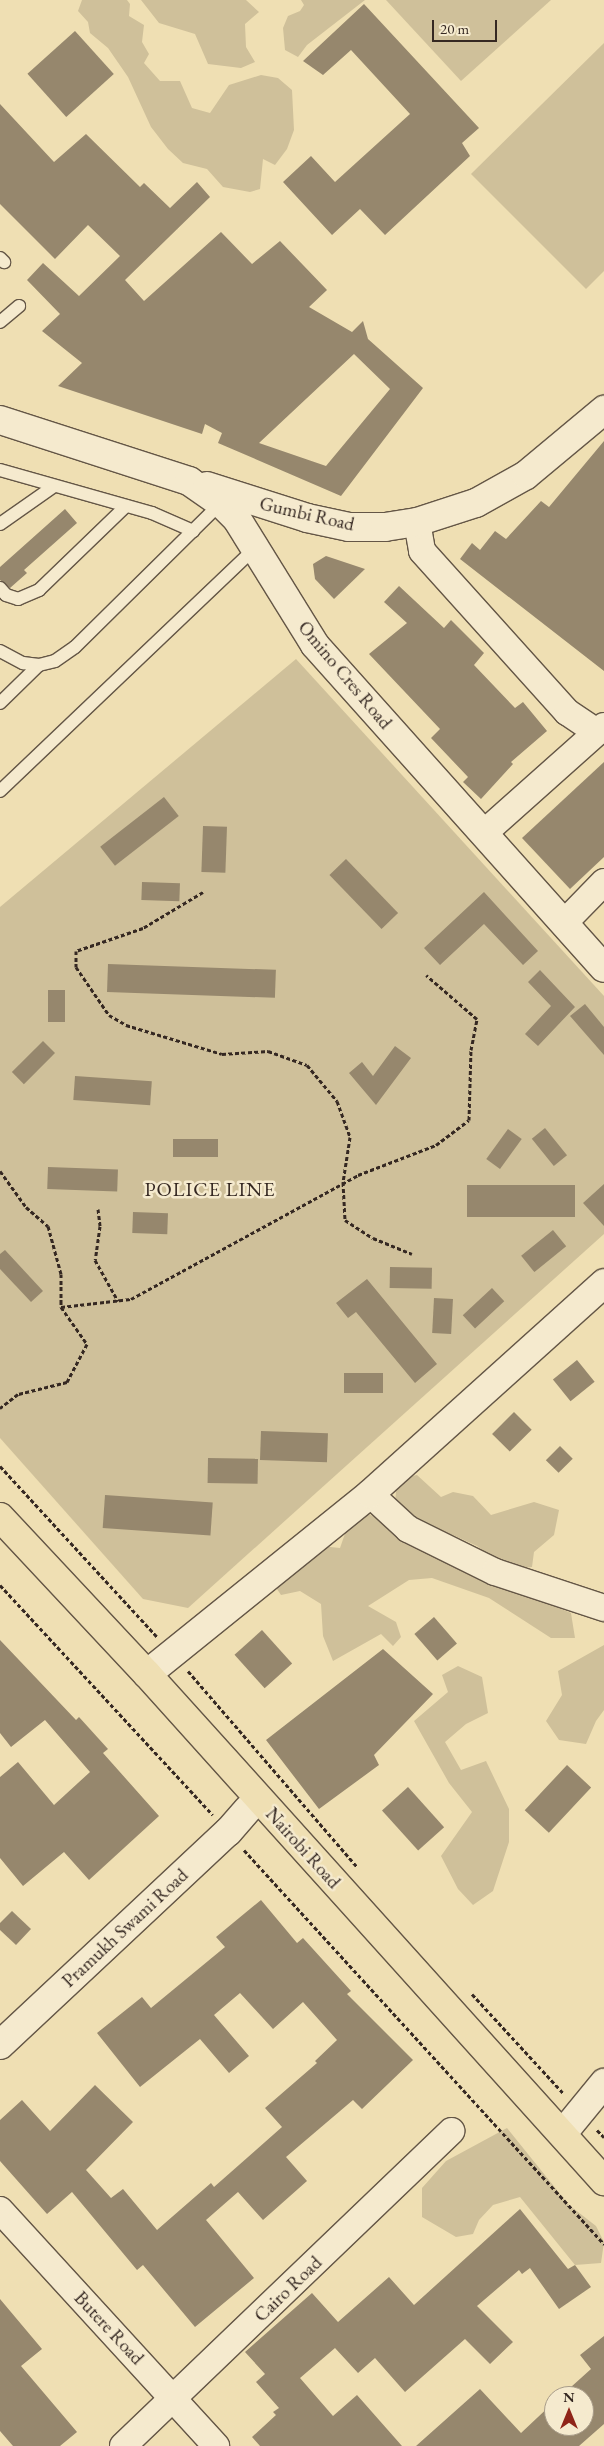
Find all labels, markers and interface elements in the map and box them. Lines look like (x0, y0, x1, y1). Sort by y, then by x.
scale bar (434, 10, 499, 42)
text: 20 m (440, 19, 469, 38)
street label: Gumbi Road (257, 492, 357, 536)
street label: Omino Cres Road (293, 616, 397, 734)
district label: POLICE LINE (143, 1177, 277, 1201)
street label: Nairobi Road (261, 1803, 345, 1893)
street label: Pramukh Swami Road (57, 1864, 193, 1992)
street label: Cairo Road (249, 2251, 327, 2327)
street label: Butere Road (69, 2287, 149, 2369)
north arrow (544, 2386, 594, 2436)
text: N (563, 2388, 575, 2406)

